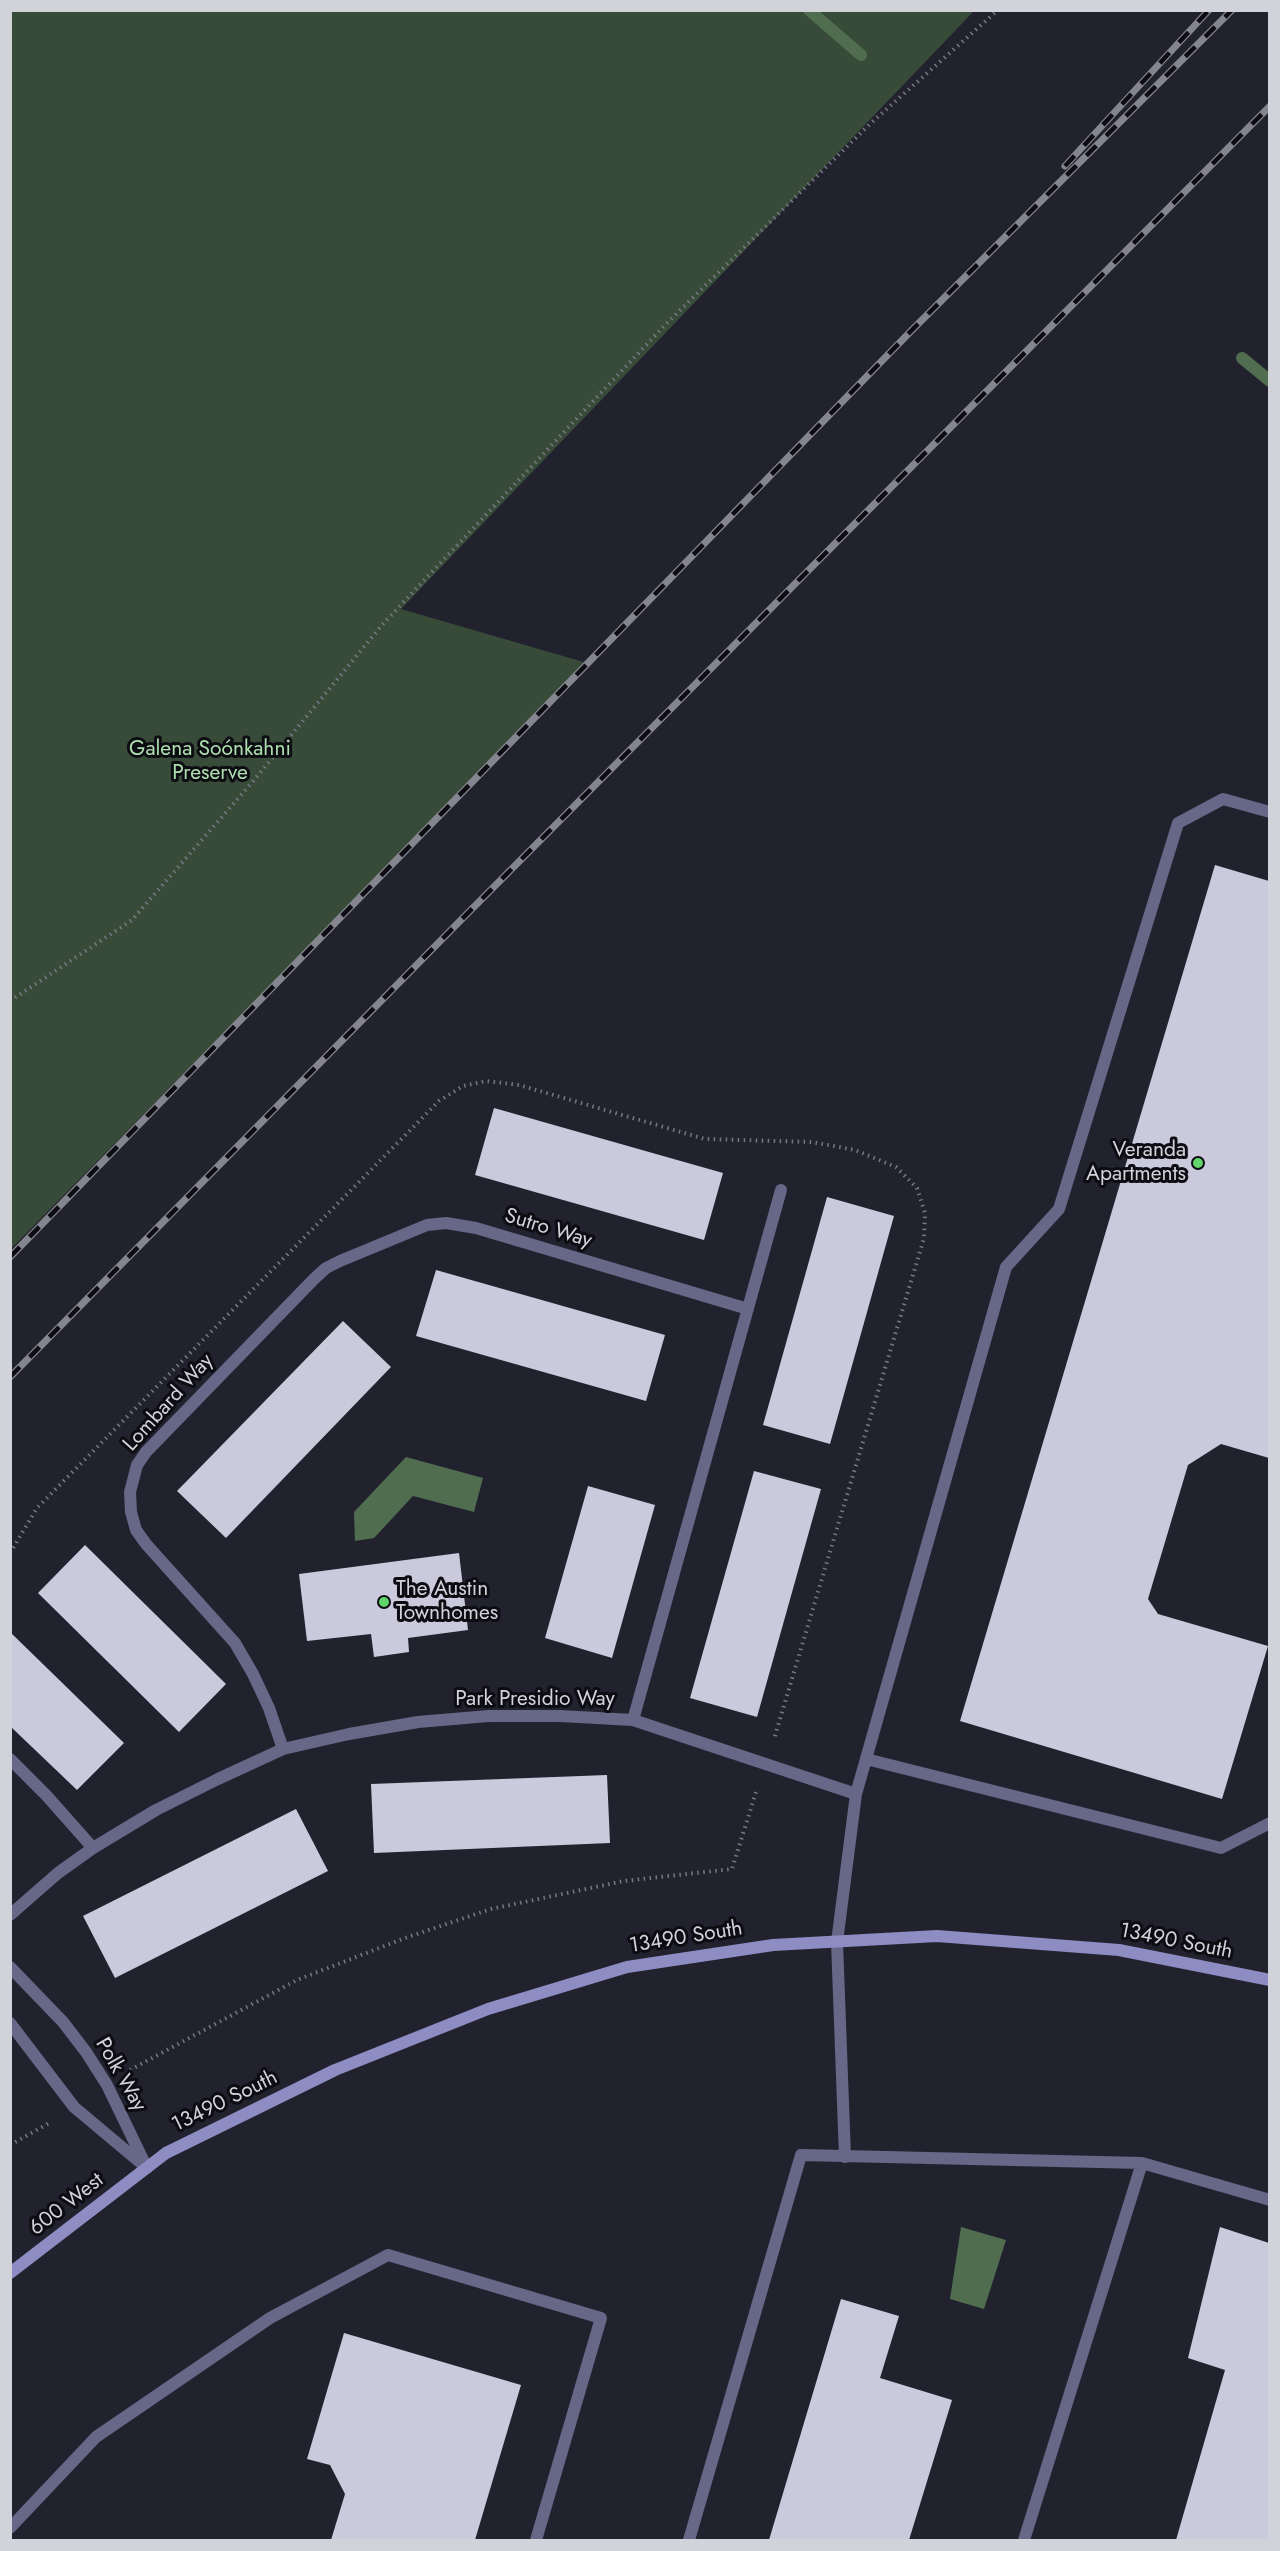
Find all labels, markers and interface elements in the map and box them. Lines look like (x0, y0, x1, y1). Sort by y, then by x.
park label: Galena Soónkahni Preserve (129, 737, 291, 787)
place label: Veranda Apartments (1086, 1138, 1186, 1188)
marker: Veranda Apartments (1191, 1156, 1205, 1170)
street label: Sutro Way (501, 1204, 595, 1254)
street label: Lombard Way (119, 1349, 219, 1457)
place label: The Austin Townhomes (396, 1577, 498, 1627)
marker: The Austin Townhomes (377, 1595, 391, 1609)
street label: Park Presidio Way (455, 1687, 615, 1713)
street label: 13490 South (628, 1917, 744, 1959)
street label: 13490 South (1118, 1919, 1234, 1965)
street label: Polk Way (89, 2034, 151, 2116)
street label: 13490 South (168, 2066, 282, 2138)
street label: 600 West (25, 2168, 109, 2242)

